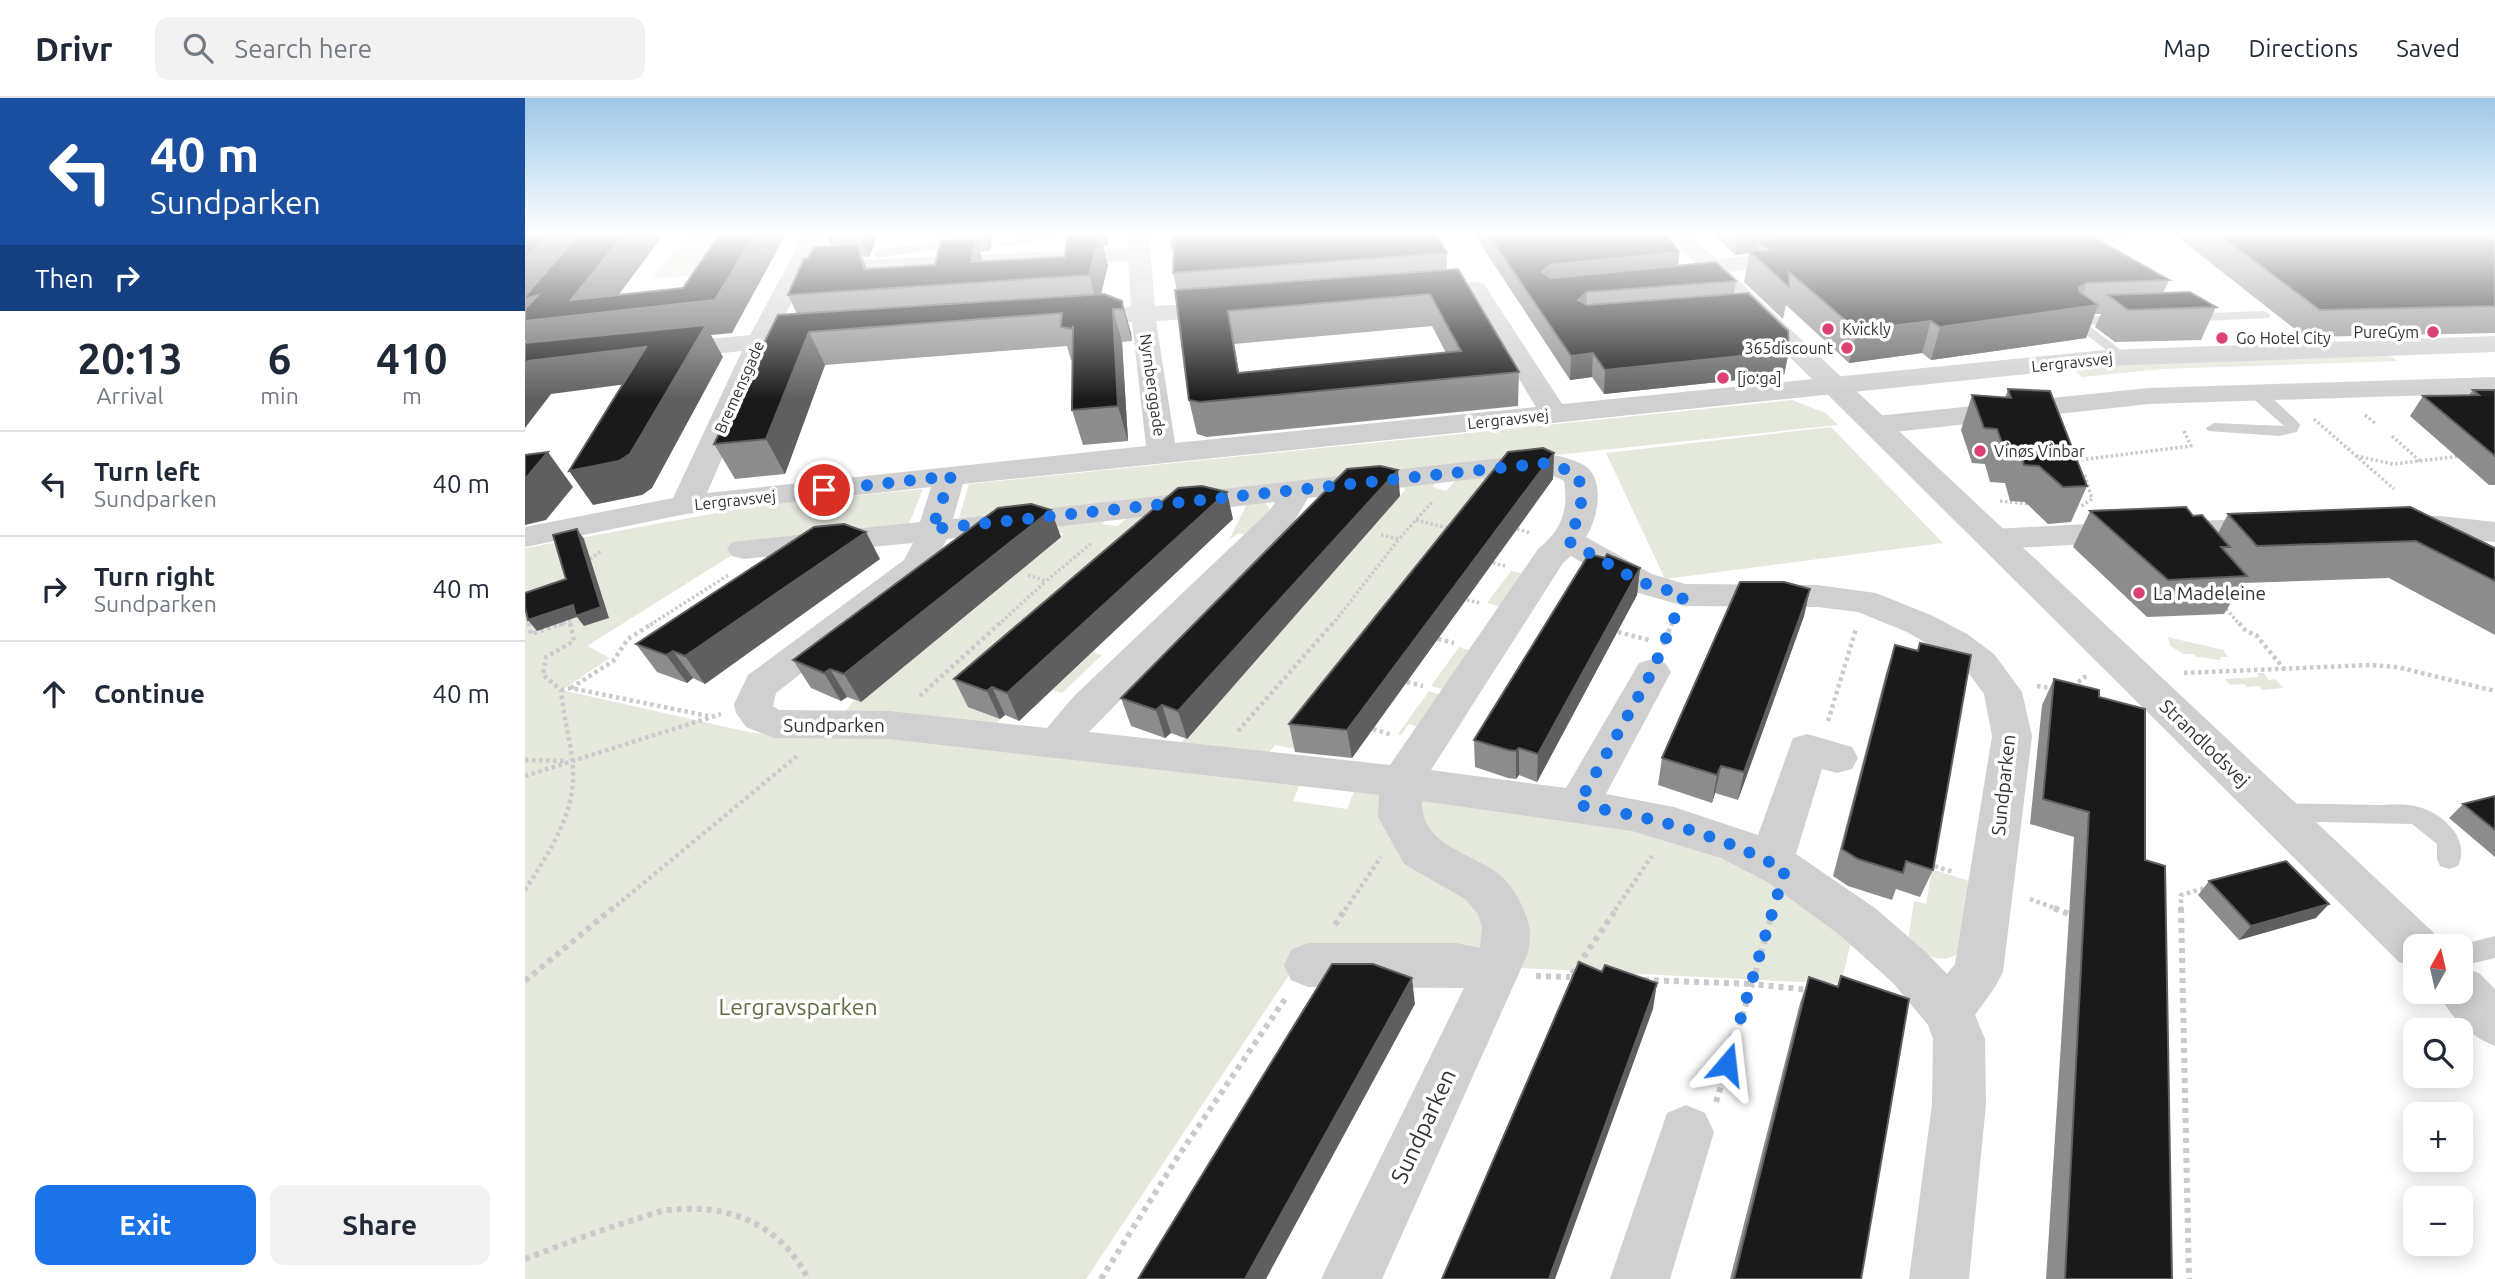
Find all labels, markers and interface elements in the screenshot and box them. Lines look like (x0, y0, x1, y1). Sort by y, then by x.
search box (155, 17, 645, 80)
icon: search (179, 29, 217, 67)
text: Drivr (35, 30, 113, 67)
text: Search here (235, 34, 372, 63)
text: Map (2163, 35, 2210, 62)
text: Directions (2248, 35, 2358, 62)
text: Saved (2396, 35, 2460, 62)
icon: left (35, 126, 126, 217)
text: 40 m (150, 126, 259, 181)
text: Sundparken (150, 184, 321, 220)
icon: right (108, 259, 146, 297)
text: Then (35, 264, 94, 293)
place label: Kvickly (1842, 320, 1891, 338)
marker: Kvickly (1820, 321, 1836, 337)
place label: PureGym (2353, 323, 2419, 341)
marker: PureGym (2425, 324, 2441, 340)
place label: Go Hotel City (2236, 329, 2331, 347)
marker: Go Hotel City (2214, 330, 2230, 346)
street label: Nyrnberggade (1137, 333, 1169, 437)
text: 20:13 (78, 335, 183, 382)
text: 6 (268, 335, 291, 382)
text: 410 (376, 335, 447, 382)
street label: Bremensgade (711, 338, 767, 436)
place label: 365discount (1744, 339, 1834, 357)
marker: 365discount (1839, 340, 1855, 356)
street label: Lergravsvej (2030, 349, 2114, 375)
place label: [jo:ga] (1737, 369, 1782, 387)
marker: [jo:ga] (1715, 370, 1731, 386)
text: Arrival (97, 383, 164, 408)
text: min (260, 383, 299, 408)
text: m (402, 383, 422, 408)
street label: Lergravsvej (1466, 406, 1550, 432)
place label: Vinøs Vinbar (1994, 442, 2085, 460)
marker: Vinøs Vinbar (1972, 443, 1988, 459)
text: Turn left (94, 457, 200, 486)
pin (794, 460, 854, 520)
icon: left (35, 465, 73, 503)
text: 40 m (432, 469, 490, 498)
icon: arrive (805, 471, 843, 509)
text: Sundparken (94, 486, 217, 511)
street label: Lergravsvej (693, 487, 777, 513)
text: Turn right (94, 562, 215, 591)
icon: right (35, 570, 73, 608)
text: 40 m (432, 574, 490, 603)
place label: La Madeleine (2153, 582, 2266, 604)
marker: La Madeleine (2131, 585, 2147, 601)
text: Sundparken (94, 591, 217, 616)
icon: ahead (35, 675, 73, 713)
text: Continue (94, 679, 205, 708)
text: 40 m (432, 679, 490, 708)
street label: Strandlodsvej (2156, 695, 2254, 791)
street label: Sundparken (783, 714, 885, 736)
street label: Sundparken (1987, 733, 2019, 837)
north arrow (2403, 934, 2473, 1004)
map controls (2403, 934, 2473, 1256)
park label: Lergravsparken (718, 994, 878, 1019)
button: search (2403, 1018, 2473, 1088)
position arrow (1690, 1027, 1764, 1101)
street label: Sundparken (1386, 1065, 1460, 1187)
button: + (2403, 1102, 2473, 1172)
button: Exit (35, 1185, 256, 1265)
button: Share (270, 1185, 490, 1265)
button: − (2403, 1186, 2473, 1256)

